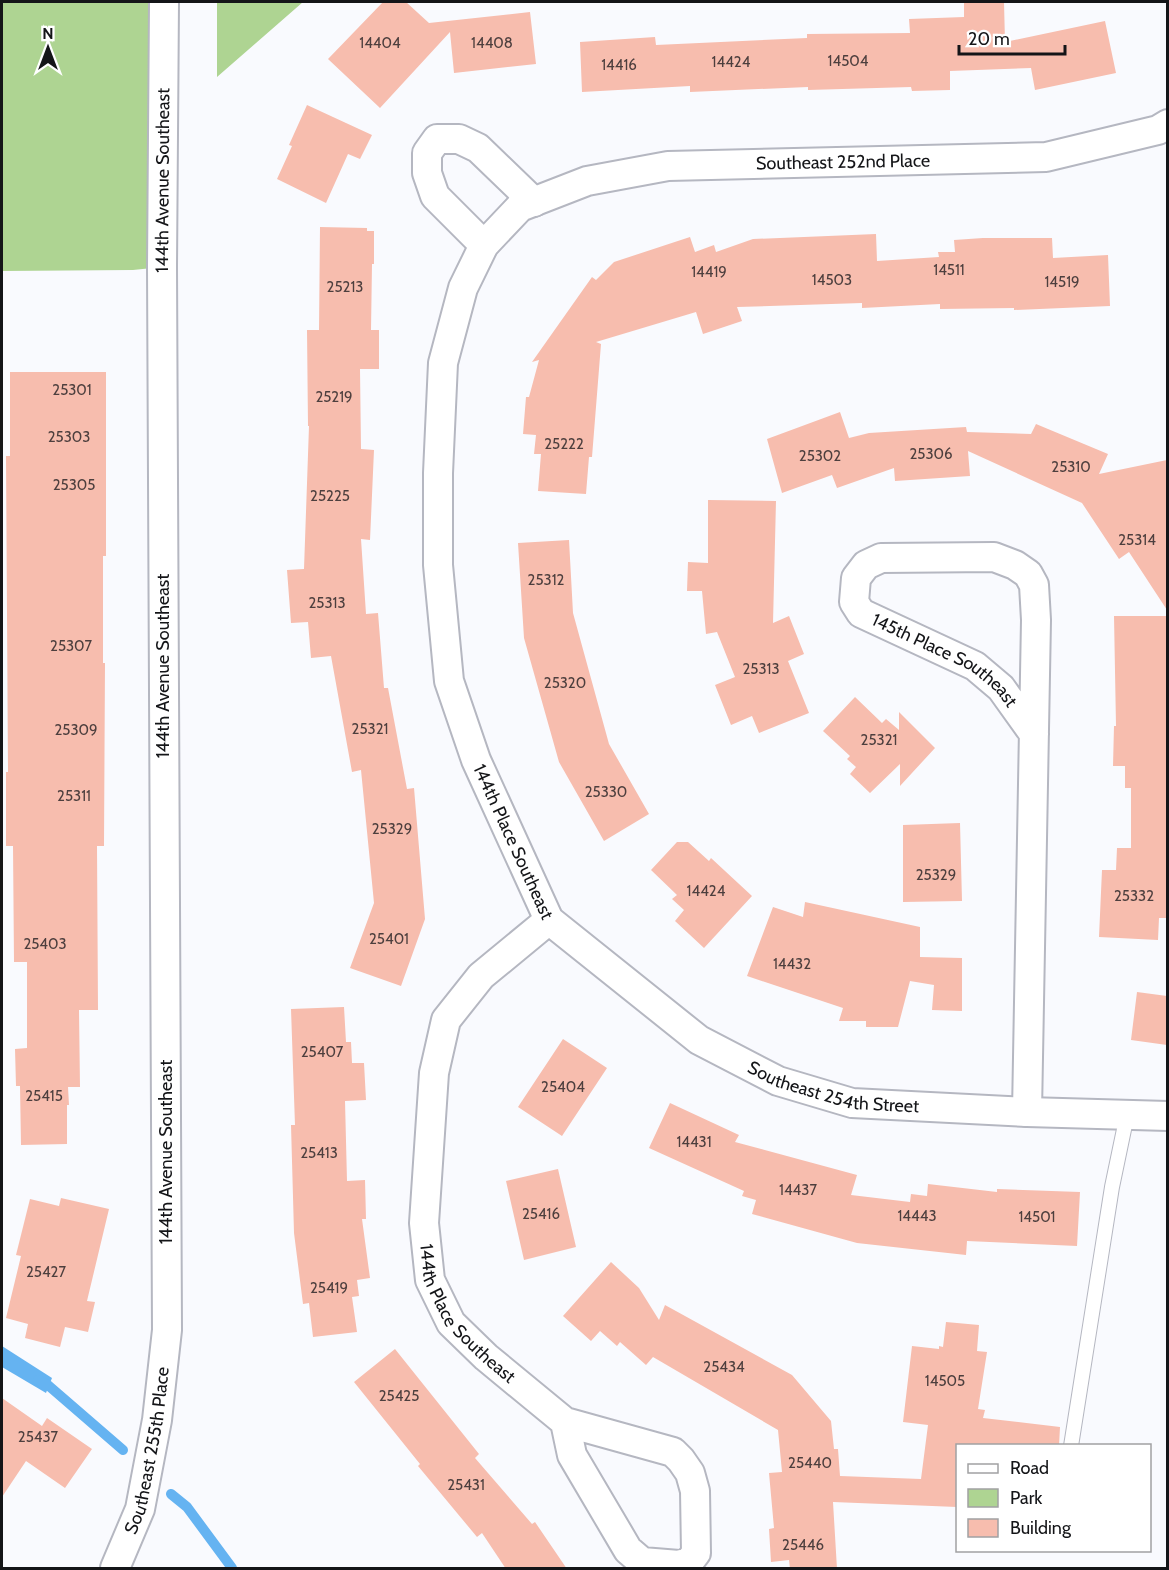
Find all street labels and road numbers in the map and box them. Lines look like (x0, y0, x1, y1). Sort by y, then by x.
street label: 144th Avenue Southeast (151, 88, 174, 273)
street label: Southeast 252nd Place (756, 149, 930, 175)
street label: 144th Avenue Southeast (152, 574, 174, 758)
street label: 145th Place Southeast (868, 609, 1022, 711)
street label: 144th Place Southeast (468, 761, 558, 923)
street label: Southeast 254th Street (744, 1056, 920, 1117)
street label: 144th Avenue Southeast (155, 1060, 177, 1244)
street label: 144th Place Southeast (415, 1243, 520, 1388)
street label: Southeast 255th Place (120, 1366, 174, 1537)

